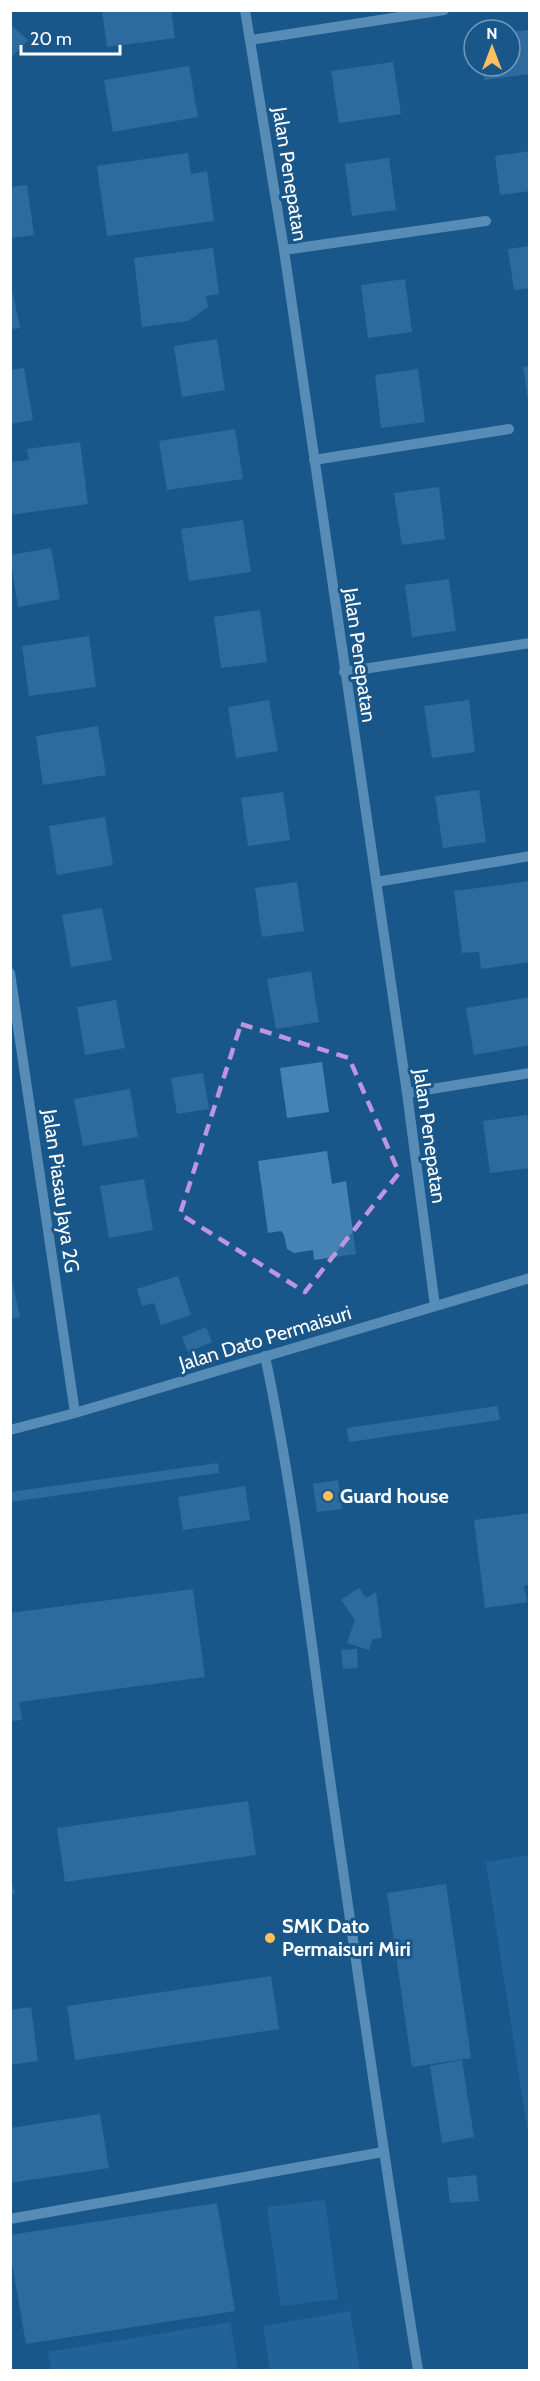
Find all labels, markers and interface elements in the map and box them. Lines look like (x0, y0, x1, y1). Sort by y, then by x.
scale bar (21, 18, 120, 56)
north arrow (462, 18, 522, 78)
text: N (486, 24, 498, 43)
text: 20 m (30, 28, 72, 50)
street label: Jalan Penepatan (267, 104, 312, 243)
street label: Jalan Penepatan (339, 585, 381, 724)
street label: Jalan Penepatan (409, 1066, 451, 1205)
street label: Jalan Piasau Jaya 2G (38, 1107, 84, 1274)
street label: Jalan Dato Permaisuri (175, 1300, 354, 1376)
place label: Guard house (340, 1484, 449, 1508)
marker: Guard house (321, 1489, 335, 1503)
place label: SMK Dato Permaisuri Miri (282, 1914, 411, 1961)
marker: SMK Dato Permaisuri Miri (263, 1931, 277, 1945)

